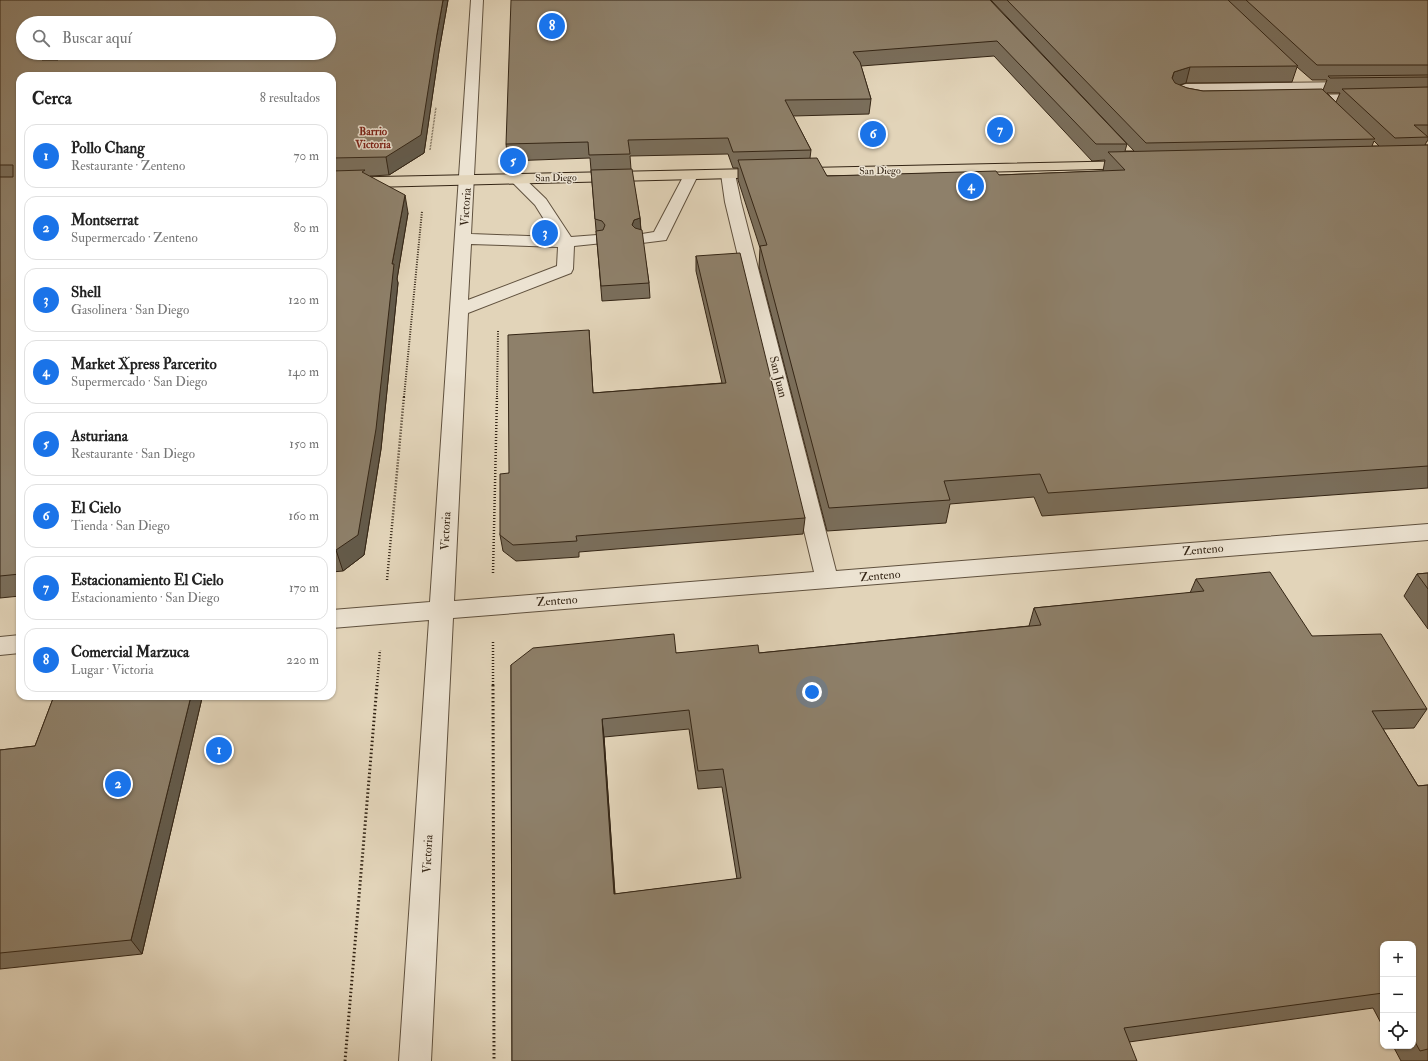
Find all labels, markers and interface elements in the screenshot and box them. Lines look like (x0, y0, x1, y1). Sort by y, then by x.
pin: 8 (539, 11, 565, 41)
search box (16, 16, 336, 60)
icon: search (30, 27, 52, 49)
text: Buscar aquí (62, 29, 131, 48)
text: Cerca (32, 88, 72, 109)
text: 8 resultados (260, 90, 320, 106)
pin: 7 (987, 115, 1013, 145)
pin: 6 (860, 119, 886, 149)
district label: Barrio Victoria (354, 125, 391, 151)
text: Pollo Chang (71, 139, 145, 158)
pin: 5 (500, 146, 526, 176)
text: 1 (44, 148, 48, 164)
text: 70 m (294, 148, 319, 164)
text: Restaurante · Zenteno (71, 158, 185, 174)
street label: San Diego (859, 165, 901, 177)
pin: 4 (958, 171, 984, 201)
street label: San Diego (535, 172, 577, 184)
street label: Victoria (457, 186, 475, 227)
text: Montserrat (71, 211, 139, 230)
pin: 3 (532, 218, 558, 248)
text: 2 (43, 220, 49, 236)
text: 80 m (293, 220, 319, 236)
text: Supermercado · Zenteno (71, 230, 198, 246)
text: Shell (71, 283, 101, 302)
text: 3 (44, 292, 49, 308)
text: 120 m (288, 292, 319, 308)
text: Gasolinera · San Diego (71, 302, 189, 318)
text: Market Xpress Parcerito (71, 355, 217, 374)
street label: San Juan (766, 355, 790, 399)
text: 4 (42, 364, 50, 380)
text: 140 m (288, 364, 319, 380)
text: Supermercado · San Diego (71, 374, 207, 390)
text: Asturiana (71, 427, 128, 446)
text: 5 (43, 436, 49, 452)
text: 150 m (289, 436, 319, 452)
text: Restaurante · San Diego (71, 446, 195, 462)
text: El Cielo (71, 499, 121, 518)
text: 6 (43, 508, 49, 524)
text: 160 m (288, 508, 319, 524)
street label: Victoria (437, 510, 455, 551)
text: Tienda · San Diego (71, 518, 170, 534)
street label: Zenteno (1182, 541, 1224, 559)
street label: Zenteno (859, 567, 901, 585)
text: Estacionamiento El Cielo (71, 571, 224, 590)
text: 7 (43, 580, 49, 596)
text: 170 m (289, 580, 319, 596)
text: Estacionamiento · San Diego (71, 590, 219, 606)
street label: Zenteno (536, 592, 578, 610)
text: Comercial Marzuca (71, 643, 189, 662)
text: 8 (43, 652, 49, 668)
text: 220 m (286, 652, 319, 668)
text: Lugar · Victoria (71, 662, 154, 678)
your location (802, 682, 822, 702)
pin: 1 (206, 735, 232, 765)
pin: 2 (105, 769, 131, 799)
street label: Victoria (419, 833, 437, 874)
map controls (1380, 941, 1416, 1049)
button: + (1380, 941, 1416, 977)
button: − (1380, 977, 1416, 1013)
button: locate (1380, 1013, 1416, 1049)

